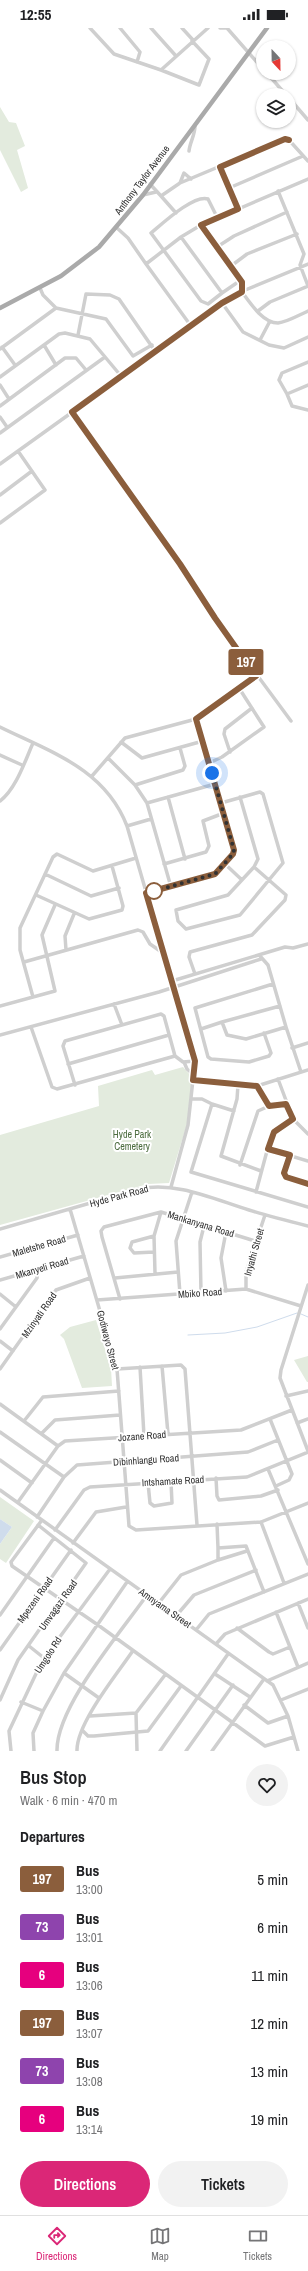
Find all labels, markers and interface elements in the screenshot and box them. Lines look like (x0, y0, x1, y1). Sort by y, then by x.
text: 12:55 (20, 4, 51, 25)
north arrow (256, 40, 296, 80)
map controls (256, 40, 296, 128)
button: layers (256, 88, 296, 128)
street label: Anthony Taylor Avenue (111, 142, 173, 218)
line badge: 197 (223, 649, 269, 675)
text: 197 (236, 653, 256, 671)
your location (202, 763, 222, 783)
unlabelled marker (145, 882, 163, 900)
park label: Hyde Park Cemetery (113, 1128, 152, 1153)
street label: Hyde Park Road (88, 1182, 150, 1210)
street label: Mankanyana Road (166, 1208, 236, 1240)
street label: Inyathi Street (241, 1226, 267, 1277)
street label: Maletshe Road (11, 1232, 67, 1260)
street label: Mkanyeli Road (14, 1254, 70, 1282)
street label: Mbiko Road (177, 1285, 223, 1301)
street label: Mzinyati Road (19, 1290, 59, 1340)
street label: Godiwayo Street (94, 1309, 122, 1372)
street label: Jozane Road (117, 1428, 167, 1444)
street label: Dibinhlangu Road (113, 1451, 179, 1469)
street label: Intshamate Road (141, 1473, 205, 1489)
street label: Mpezeni Road (14, 1574, 56, 1626)
street label: Umvagazi Road (36, 1577, 80, 1633)
street label: Amnyama Street (135, 1585, 194, 1631)
street label: Umgolo Rd (31, 1634, 65, 1676)
text: Bus Stop (20, 1764, 87, 1790)
button: heart (246, 1764, 288, 1806)
text: Walk · 6 min · 470 m (20, 1792, 117, 1809)
text: Departures (20, 1826, 85, 1847)
text: Bus (76, 1860, 99, 1881)
text: 5 min (257, 1869, 288, 1890)
text: 197 (32, 1870, 52, 1888)
text: 13:00 (76, 1881, 103, 1898)
text: Bus (76, 1908, 99, 1929)
text: 6 min (257, 1917, 288, 1938)
text: 73 (36, 1918, 48, 1936)
text: 13:01 (76, 1929, 103, 1946)
text: Bus (76, 1956, 99, 1977)
text: 11 min (251, 1965, 288, 1986)
text: 6 (39, 1966, 45, 1984)
text: 13:06 (76, 1977, 103, 1994)
text: Bus (76, 2004, 99, 2025)
text: 12 min (250, 2013, 288, 2034)
text: 197 (32, 2014, 52, 2032)
text: 13:07 (76, 2025, 103, 2042)
text: Bus (76, 2052, 99, 2073)
text: 13 min (250, 2061, 288, 2082)
text: 73 (36, 2062, 48, 2080)
text: 13:08 (76, 2073, 103, 2090)
text: Bus (76, 2100, 99, 2121)
text: 19 min (250, 2109, 288, 2130)
text: 6 (39, 2110, 45, 2128)
text: 13:14 (76, 2121, 103, 2138)
button: Directions (20, 2161, 150, 2207)
button: Tickets (158, 2161, 288, 2207)
tab: Directions (36, 2225, 77, 2263)
tab: Map (149, 2225, 171, 2263)
tab: Tickets (243, 2225, 272, 2263)

